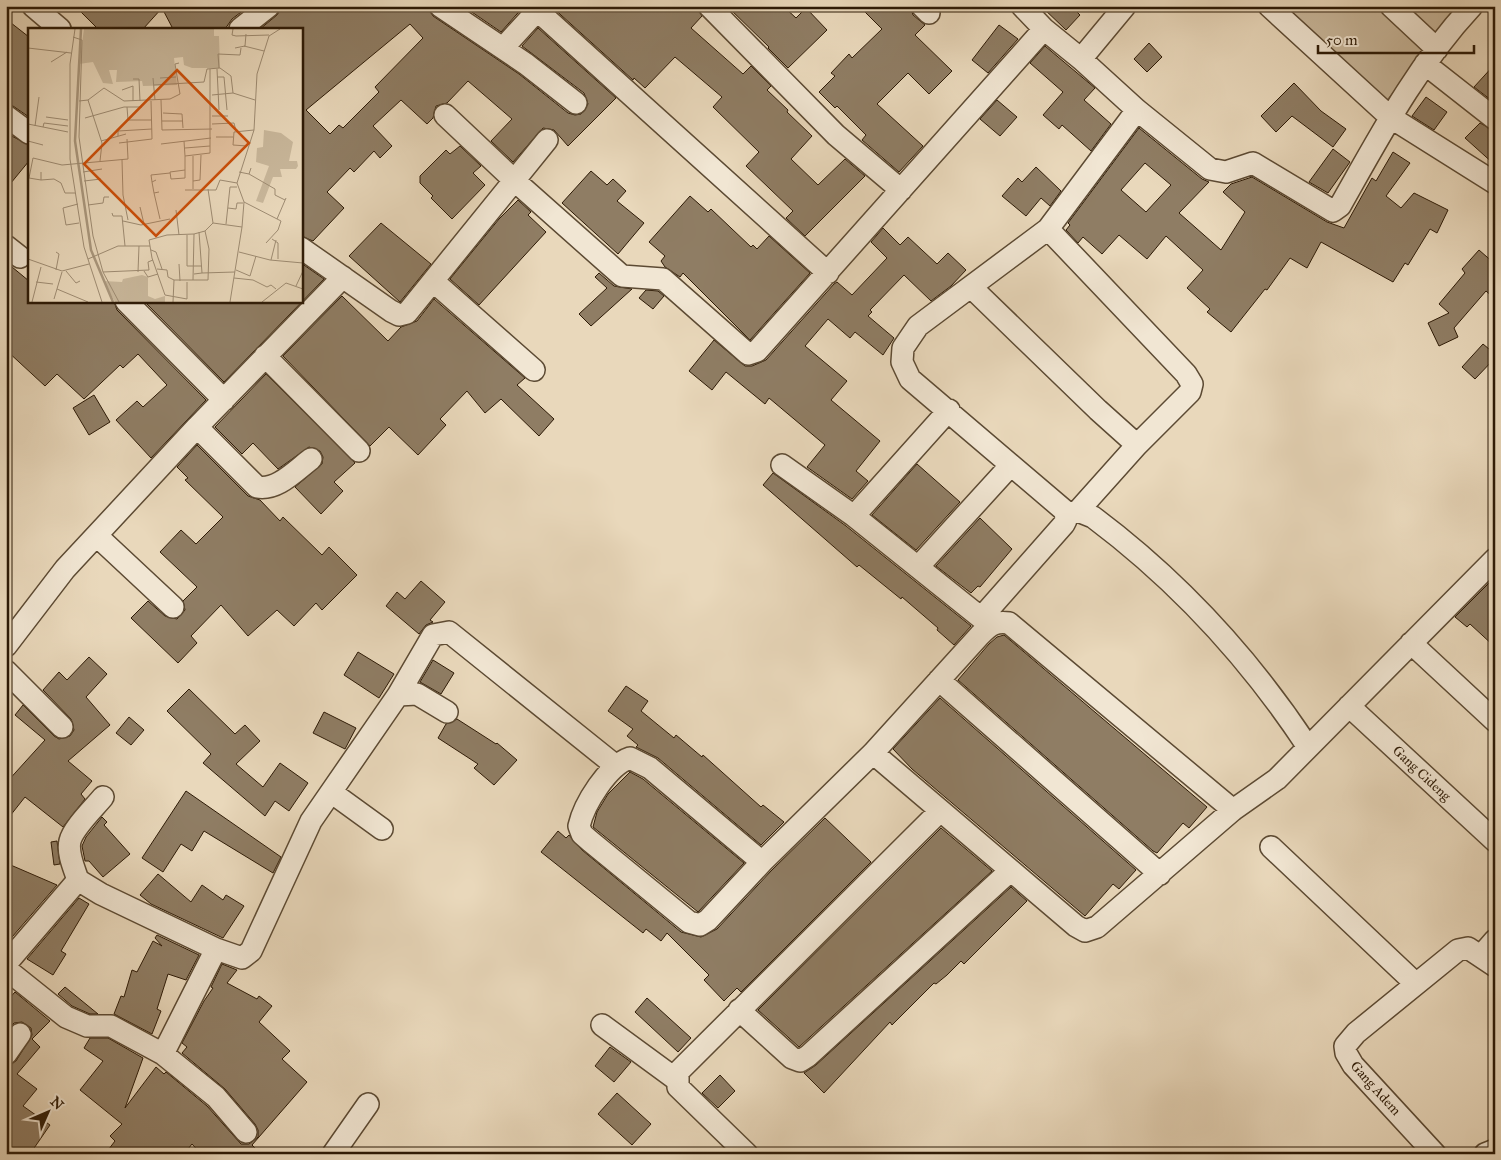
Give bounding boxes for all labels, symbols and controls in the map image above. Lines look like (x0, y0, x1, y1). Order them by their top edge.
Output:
scale bar (1318, 22, 1475, 54)
inset map (28, 28, 302, 302)
text: 50 m (1326, 31, 1358, 49)
street label: Gang Cideng (1389, 742, 1455, 805)
street label: Gang Adem (1347, 1058, 1405, 1119)
north arrow (22, 1088, 72, 1138)
text: N (47, 1093, 67, 1113)

